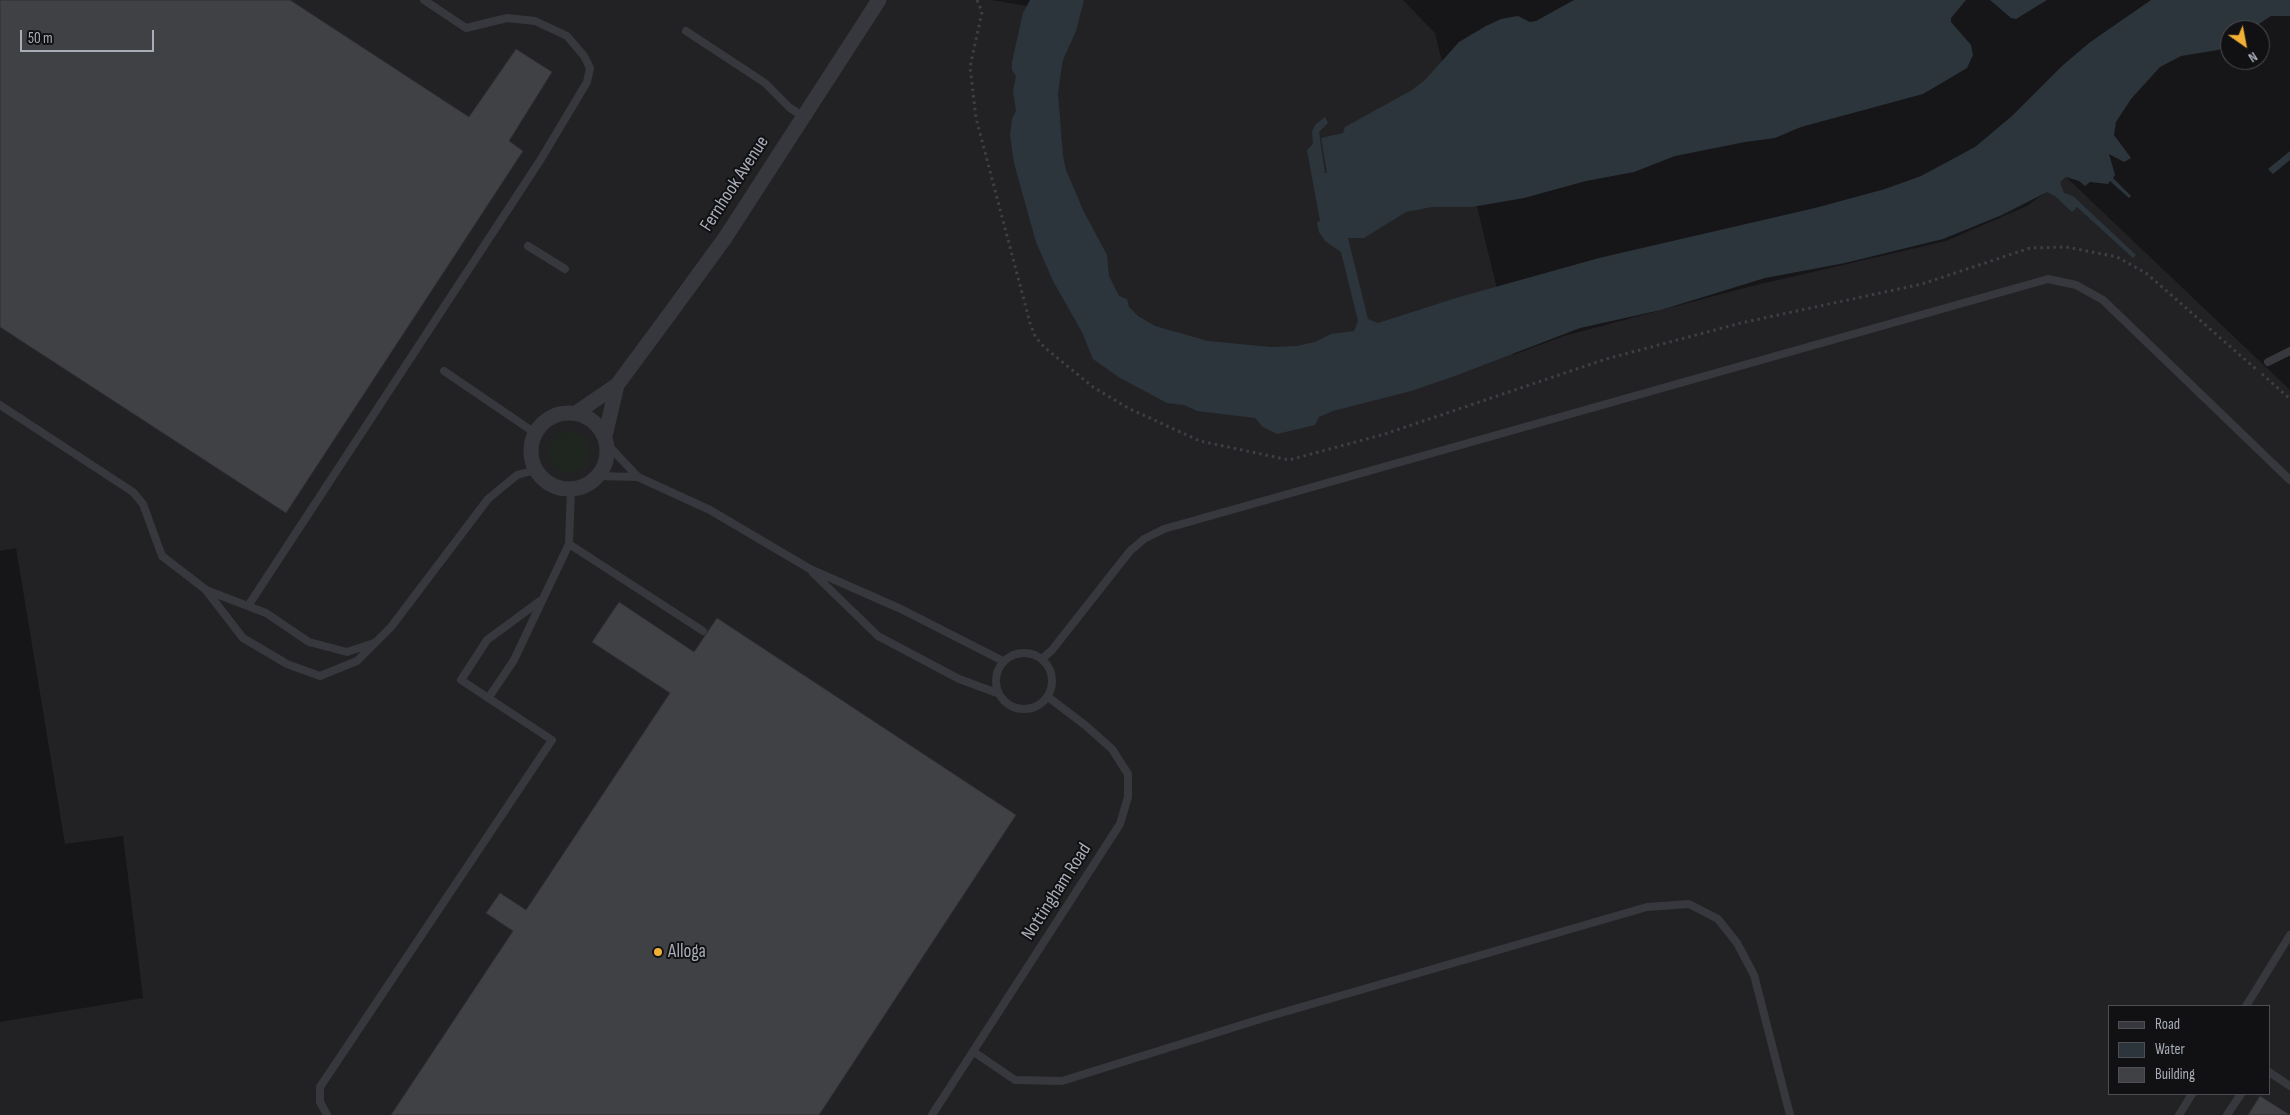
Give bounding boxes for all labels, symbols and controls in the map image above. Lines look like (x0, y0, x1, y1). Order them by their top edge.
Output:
scale bar (22, 20, 156, 52)
north arrow (2220, 20, 2270, 70)
text: 50 m (28, 29, 53, 48)
text: N (2245, 48, 2261, 66)
street label: Fernhook Avenue (696, 132, 774, 236)
street label: Nottingham Road (1017, 839, 1097, 945)
place label: Alloga (668, 941, 706, 963)
marker: Alloga (652, 946, 664, 958)
legend (2108, 1005, 2270, 1095)
text: Road (2155, 1015, 2180, 1034)
text: Water (2155, 1040, 2185, 1059)
text: Building (2155, 1065, 2195, 1084)

